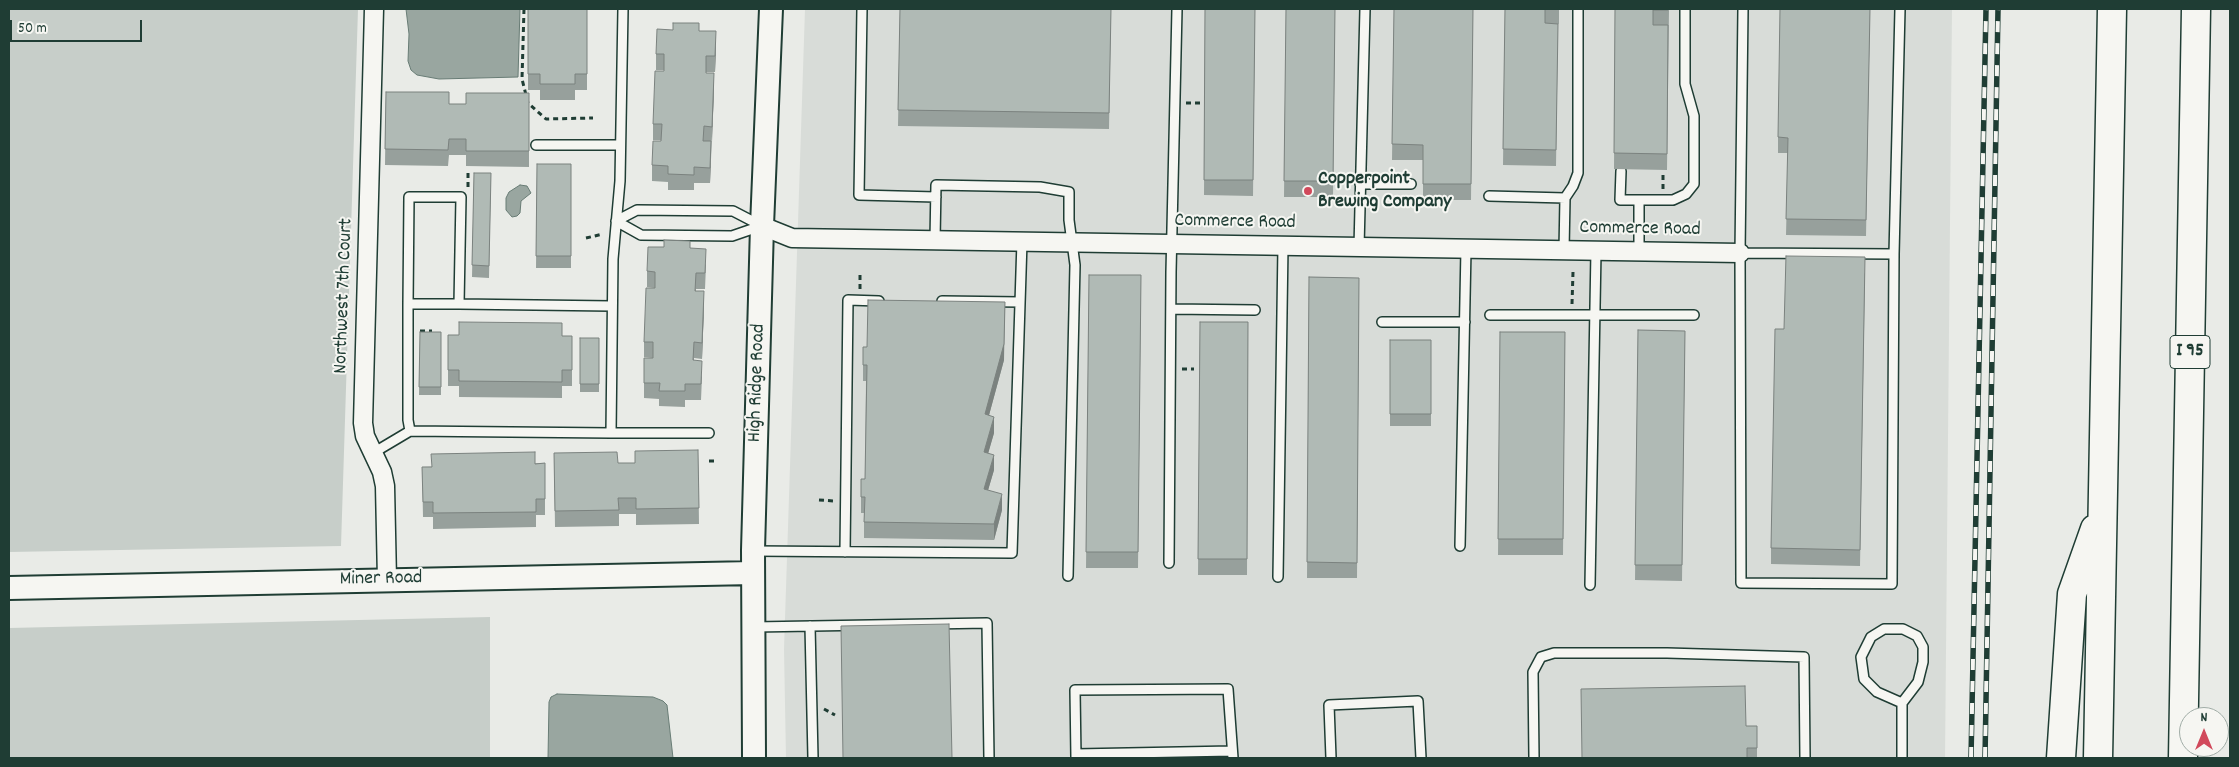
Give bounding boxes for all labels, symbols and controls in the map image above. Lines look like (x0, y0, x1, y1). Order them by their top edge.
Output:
scale bar (12, 10, 145, 42)
text: 50 m (18, 18, 47, 40)
place label: Copperpoint Brewing Company (1318, 168, 1451, 215)
marker: Copperpoint Brewing Company (1302, 185, 1314, 197)
street label: Commerce Road (1174, 210, 1296, 236)
street label: Commerce Road (1579, 217, 1701, 243)
street label: Northwest 7th Court (330, 218, 360, 374)
street label: High Ridge Road (744, 323, 772, 443)
road number: I 95 (2170, 336, 2210, 368)
street label: Miner Road (339, 567, 423, 593)
north arrow (2179, 707, 2229, 757)
text: N (2201, 708, 2207, 728)

